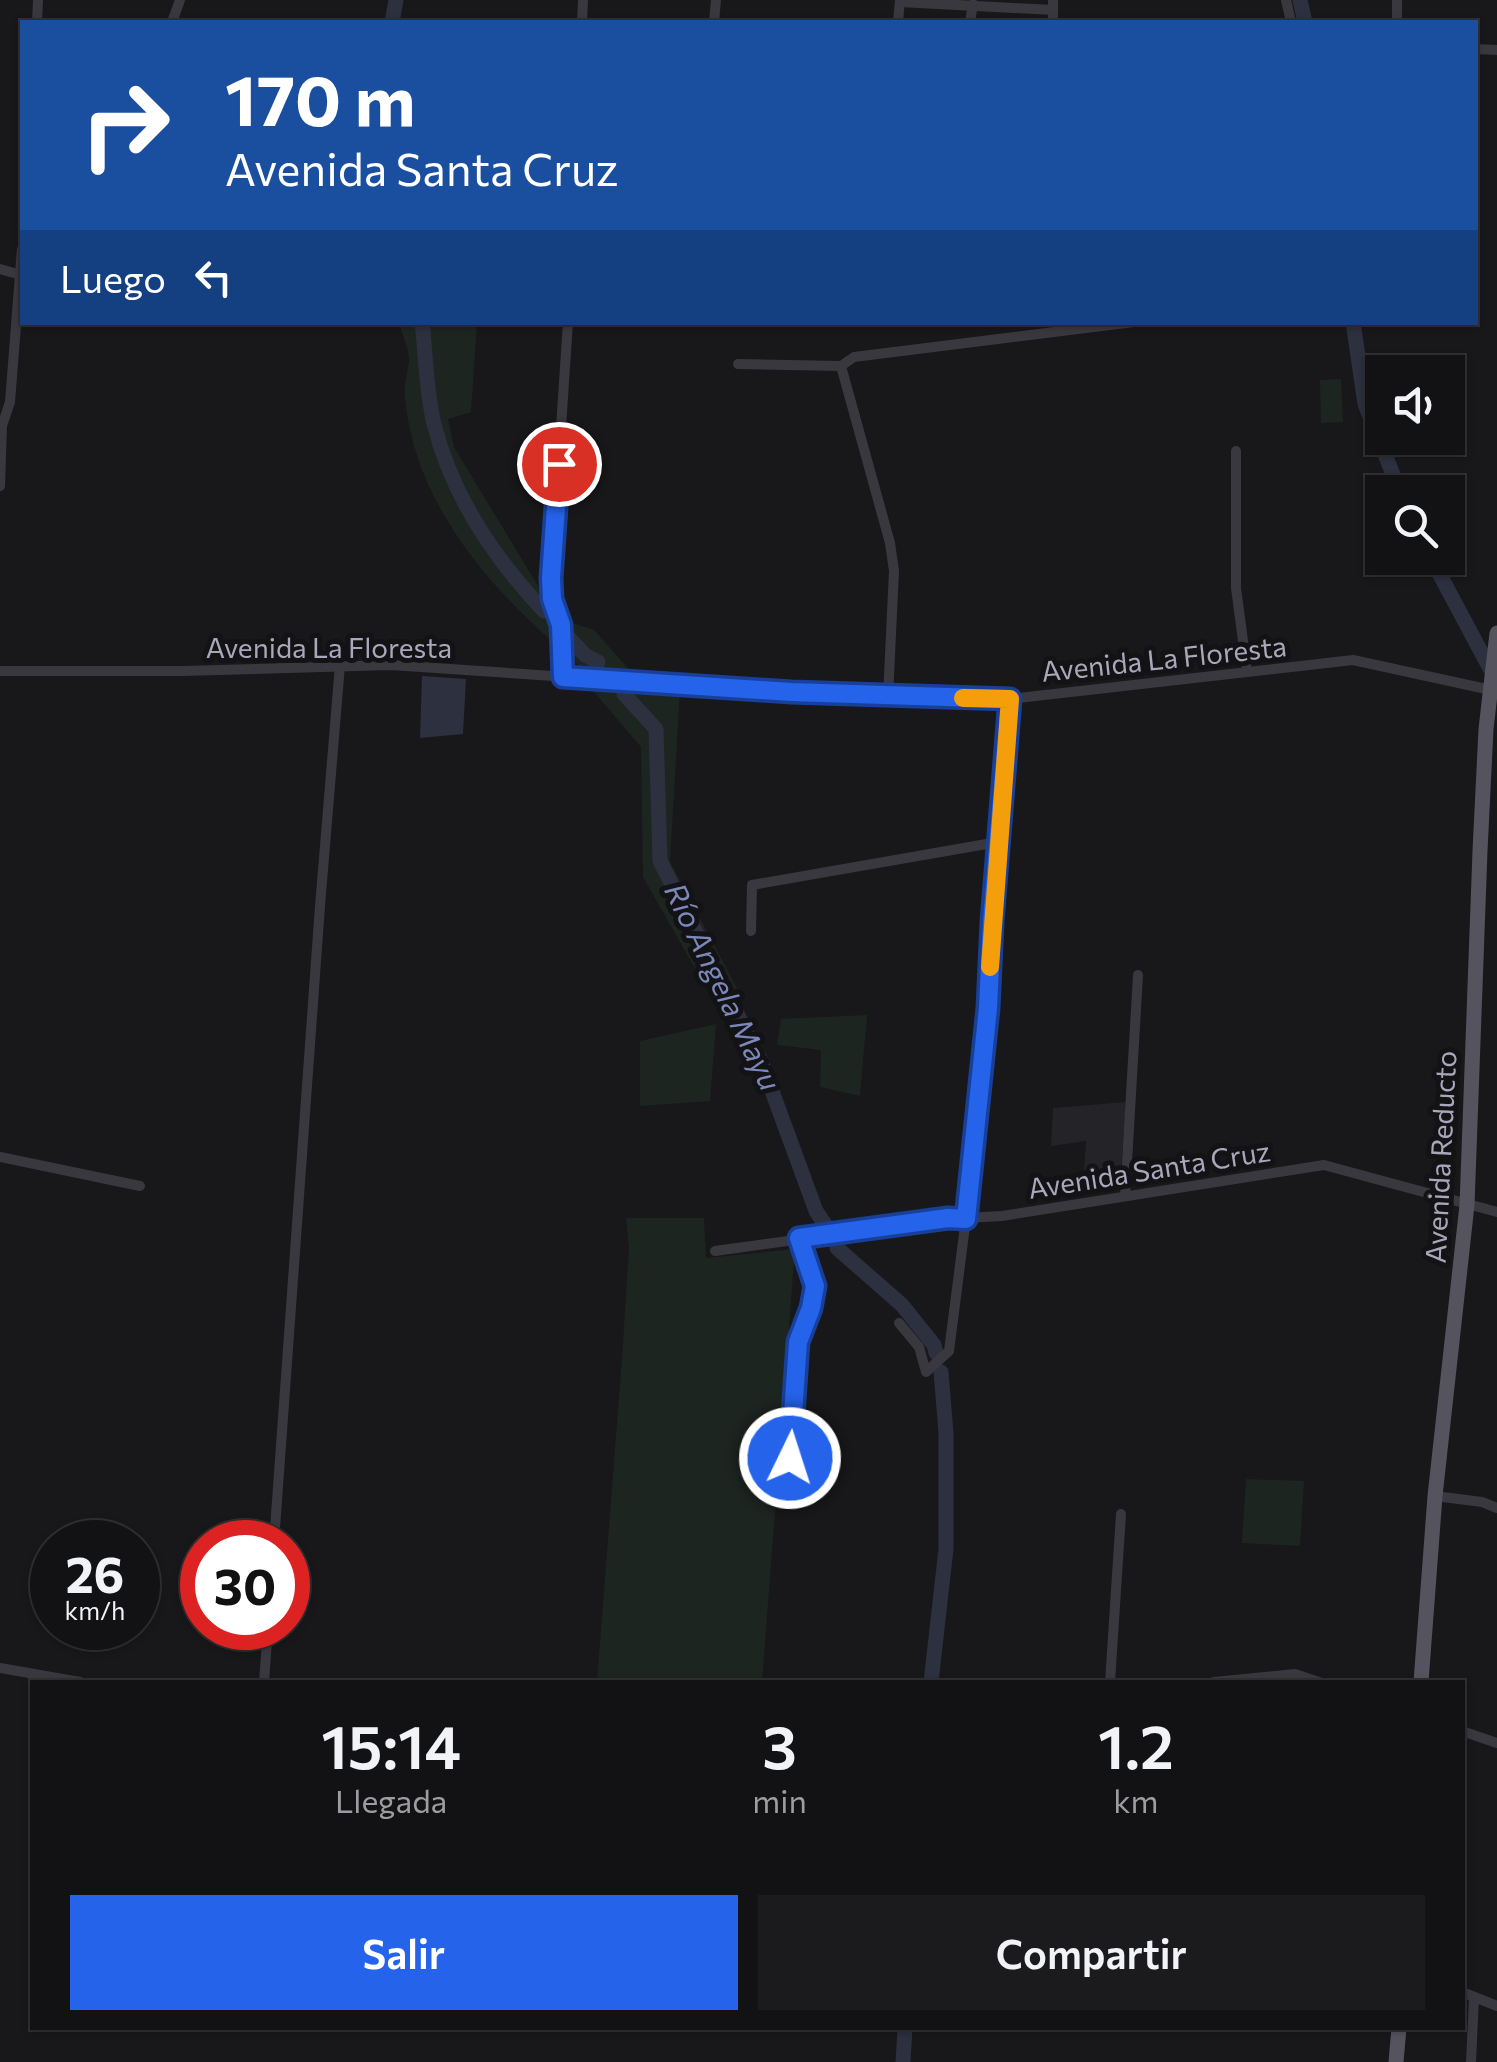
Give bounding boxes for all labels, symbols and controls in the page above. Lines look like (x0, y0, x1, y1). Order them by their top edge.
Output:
text: 170 m (225, 55, 416, 140)
icon: right (60, 60, 190, 190)
text: Avenida Santa Cruz (225, 140, 618, 195)
icon: left (186, 250, 241, 305)
text: Luego (60, 254, 166, 301)
map controls (1365, 355, 1465, 575)
button: sound (1365, 355, 1465, 455)
pin (517, 422, 602, 507)
icon: arrive (532, 437, 587, 492)
button: search (1365, 475, 1465, 575)
street label: Avenida La Floresta (1040, 628, 1288, 688)
street label: Avenida La Floresta (206, 630, 452, 664)
water label: Río Angela Mayu (658, 876, 791, 1096)
street label: Avenida Reducto (1417, 1050, 1463, 1264)
street label: Avenida Santa Cruz (1025, 1133, 1272, 1205)
position arrow (738, 1406, 842, 1510)
speed limit sign: 30 (180, 1520, 310, 1650)
text: 26 (65, 1542, 124, 1603)
text: km/h (65, 1595, 125, 1625)
text: 15:14 (321, 1708, 461, 1781)
text: 3 (762, 1708, 797, 1781)
text: 1.2 (1098, 1708, 1174, 1781)
text: Llegada (335, 1780, 447, 1820)
text: min (752, 1780, 807, 1820)
text: km (1113, 1780, 1159, 1820)
button: Salir (70, 1895, 738, 2010)
button: Compartir (758, 1895, 1425, 2010)

